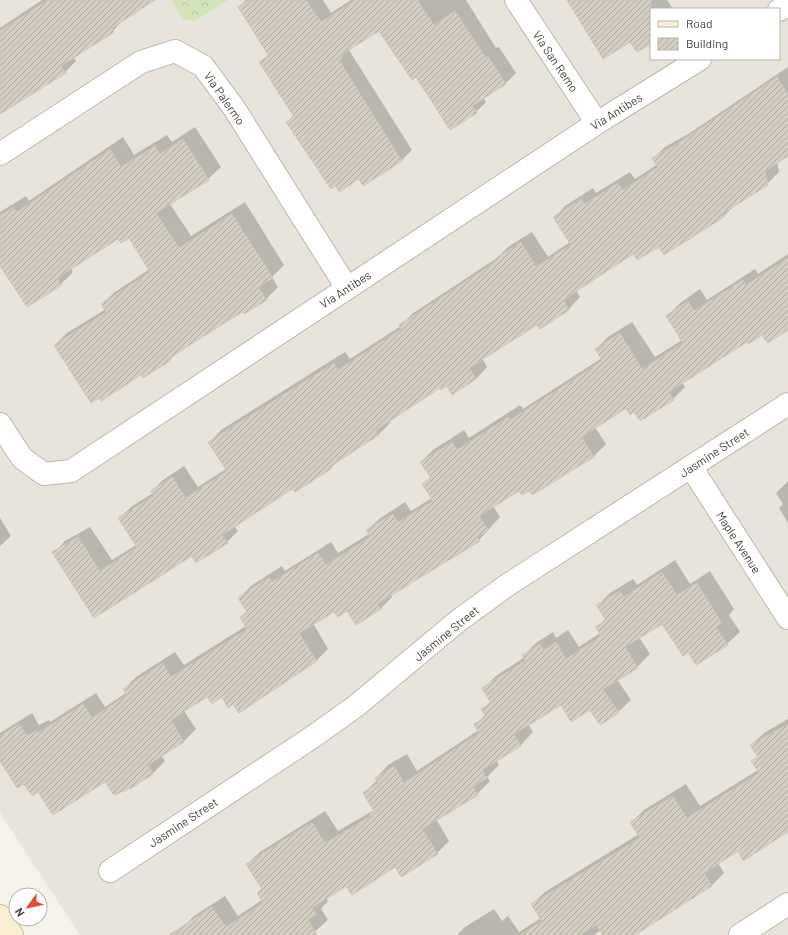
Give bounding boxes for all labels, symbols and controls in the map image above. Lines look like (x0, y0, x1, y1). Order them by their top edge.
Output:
legend (650, 8, 780, 60)
text: Road (686, 16, 713, 30)
street label: Via San Remo (530, 28, 582, 94)
text: Building (686, 36, 728, 50)
street label: Via Palermo (202, 69, 248, 127)
street label: Via Antibes (588, 89, 645, 132)
street label: Via Antibes (317, 267, 373, 311)
street label: Jasmine Street (677, 424, 751, 480)
street label: Maple Avenue (714, 508, 764, 576)
street label: Jasmine Street (411, 602, 481, 664)
street label: Jasmine Street (146, 794, 220, 850)
north arrow (8, 887, 48, 927)
text: N (12, 906, 27, 919)

